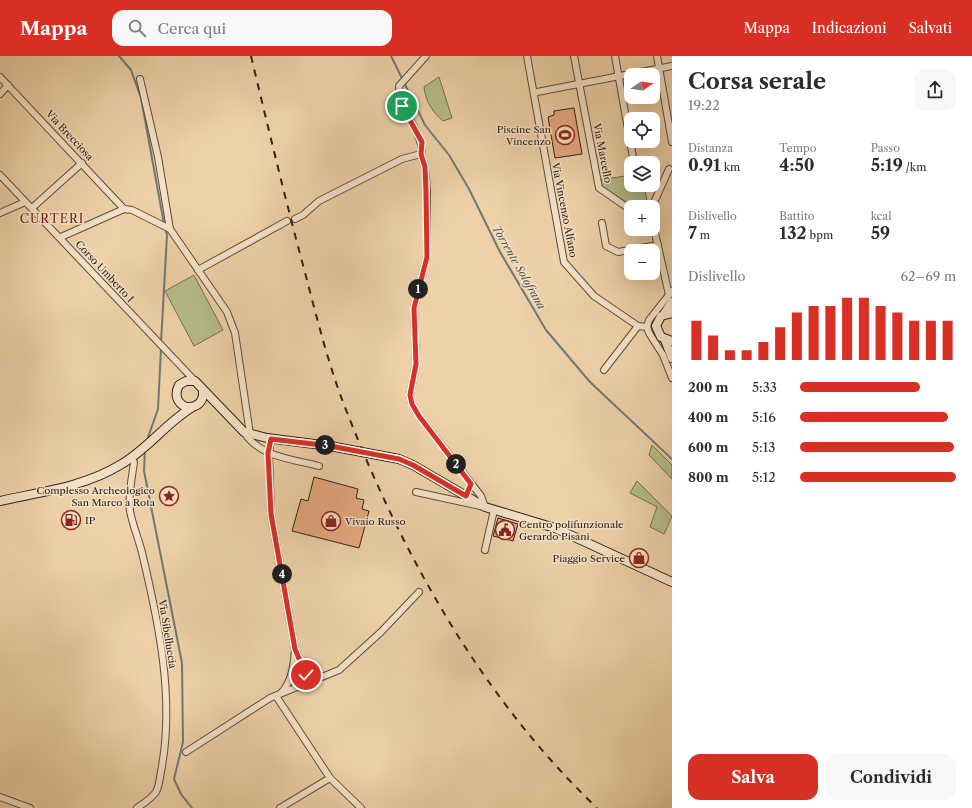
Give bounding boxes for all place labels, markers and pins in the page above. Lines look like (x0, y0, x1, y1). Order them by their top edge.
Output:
pin (385, 89, 419, 123)
place label: Piscine San Vincenzo (497, 123, 552, 148)
sports icon: Piscine San Vincenzo (554, 124, 576, 146)
pin: 1 (408, 279, 428, 299)
pin: 3 (315, 435, 335, 455)
pin: 2 (446, 454, 466, 474)
place label: Complesso Archeologico San Marco a Rota (36, 484, 156, 509)
place icon: Complesso Archeologico San Marco a Rota (158, 485, 180, 507)
fuel station icon: IP (60, 509, 82, 531)
shop icon: Vivaio Russo (320, 510, 342, 532)
place label: IP (85, 514, 96, 527)
place label: Vivaio Russo (344, 515, 406, 528)
place label: Centro polifunzionale Gerardo Pisani (519, 518, 624, 543)
public building icon: Centro polifunzionale Gerardo Pisani (494, 519, 516, 541)
shop icon: Piaggio Service (628, 547, 650, 569)
place label: Piaggio Service (553, 552, 625, 565)
pin: 4 (272, 564, 292, 584)
pin (289, 658, 323, 692)

